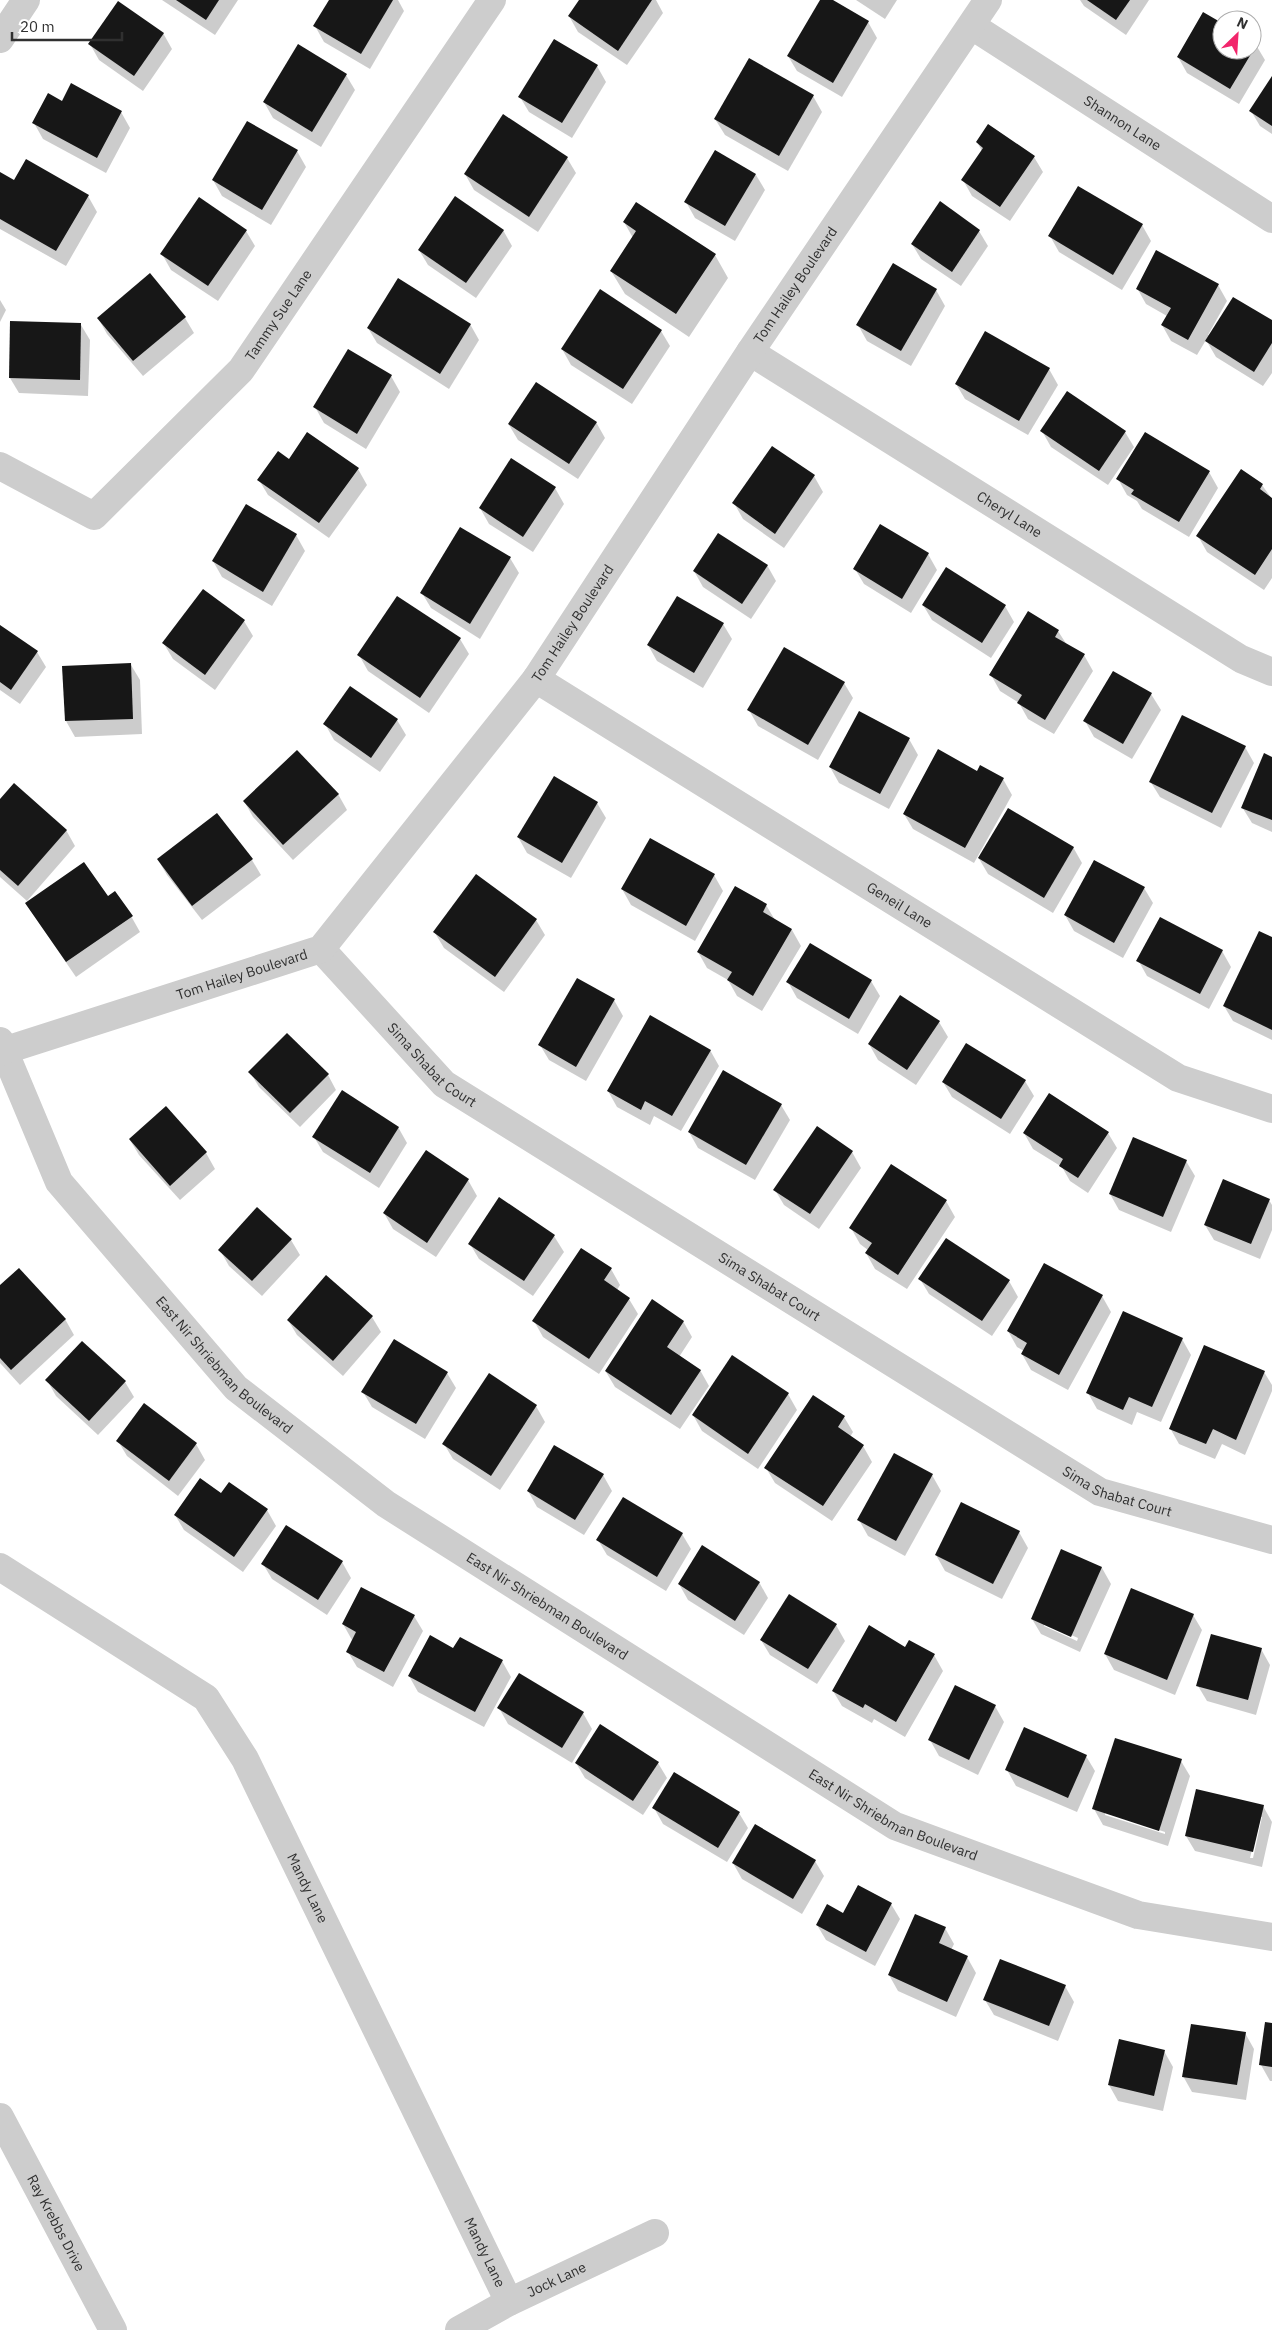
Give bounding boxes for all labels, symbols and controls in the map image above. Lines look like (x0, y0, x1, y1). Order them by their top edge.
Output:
scale bar (12, 10, 122, 42)
north arrow (1212, 10, 1262, 60)
text: N (1234, 13, 1251, 34)
text: 20 m (20, 17, 55, 36)
street label: Shannon Lane (1080, 91, 1165, 155)
street label: Tom Hailey Boulevard (750, 223, 841, 347)
street label: Tammy Sue Lane (241, 266, 316, 364)
street label: Cheryl Lane (973, 487, 1046, 542)
street label: Tom Hailey Boulevard (528, 561, 618, 685)
street label: Geneil Lane (863, 878, 936, 932)
street label: Tom Hailey Boulevard (174, 945, 310, 1004)
street label: Sima Shabat Court (383, 1019, 480, 1111)
street label: Sima Shabat Court (715, 1248, 824, 1325)
street label: East Nir Shriebman Boulevard (152, 1292, 296, 1438)
street label: Sima Shabat Court (1059, 1462, 1174, 1521)
street label: East Nir Shriebman Boulevard (463, 1548, 632, 1664)
street label: East Nir Shriebman Boulevard (805, 1765, 980, 1865)
street label: Mandy Lane (283, 1850, 332, 1926)
street label: Ray Krebbs Drive (23, 2172, 89, 2275)
street label: Mandy Lane (460, 2214, 510, 2290)
street label: Jock Lane (524, 2258, 589, 2301)

